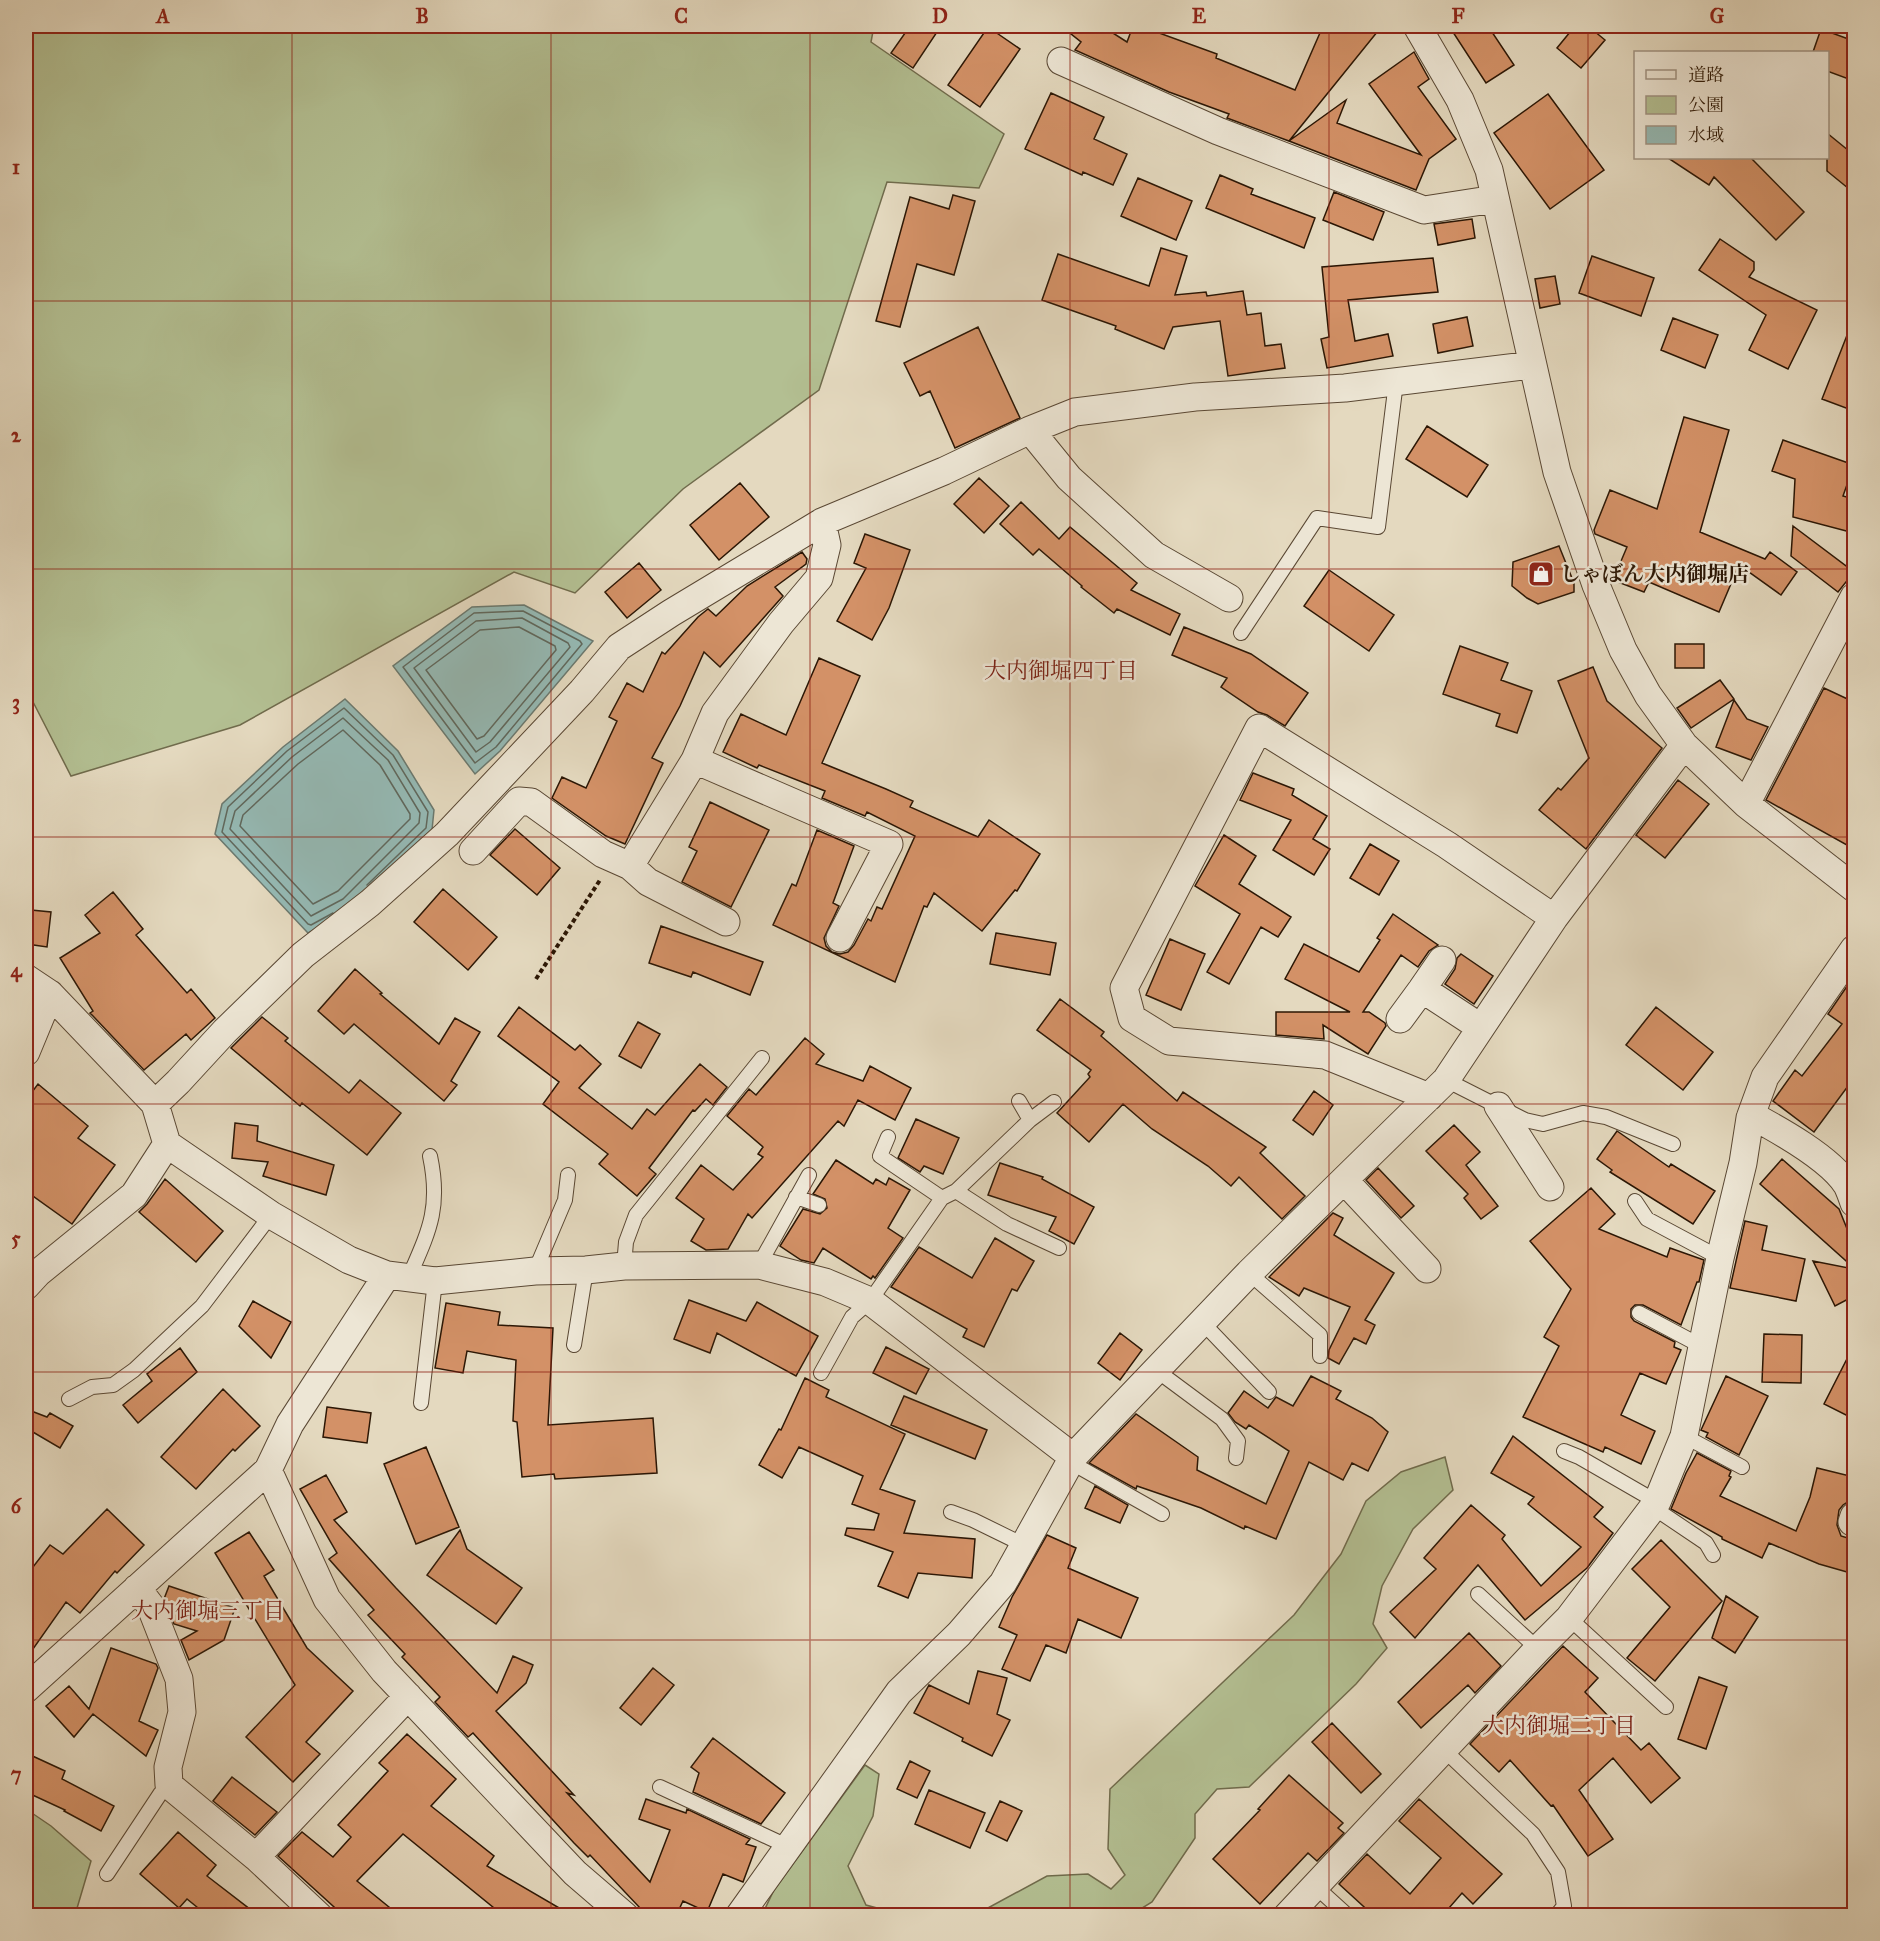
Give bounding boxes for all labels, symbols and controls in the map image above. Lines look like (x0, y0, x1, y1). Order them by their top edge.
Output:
text: A (154, 4, 170, 28)
text: B (415, 4, 429, 28)
text: C (674, 4, 688, 28)
text: D (932, 4, 948, 28)
text: E (1192, 4, 1207, 28)
text: F (1451, 4, 1465, 28)
text: G (1710, 4, 1725, 28)
legend (1634, 51, 1829, 159)
text: 道路 (1688, 64, 1724, 86)
text: 公園 (1688, 94, 1724, 116)
text: 水域 (1688, 124, 1724, 146)
text: 1 (12, 155, 20, 179)
text: 2 (11, 423, 22, 447)
shop icon: しゃぼん大内御堀店 (1526, 559, 1556, 589)
place label: しゃぼん大内御堀店 (1560, 561, 1749, 587)
district label: 大内御堀四丁目 (984, 657, 1138, 684)
text: 3 (12, 690, 20, 715)
text: 4 (10, 958, 22, 983)
text: 5 (11, 1226, 21, 1250)
text: 6 (11, 1494, 23, 1518)
district label: 大内御堀三丁目 (131, 1597, 285, 1624)
district label: 大内御堀二丁目 (1482, 1712, 1636, 1739)
text: 7 (11, 1762, 22, 1786)

